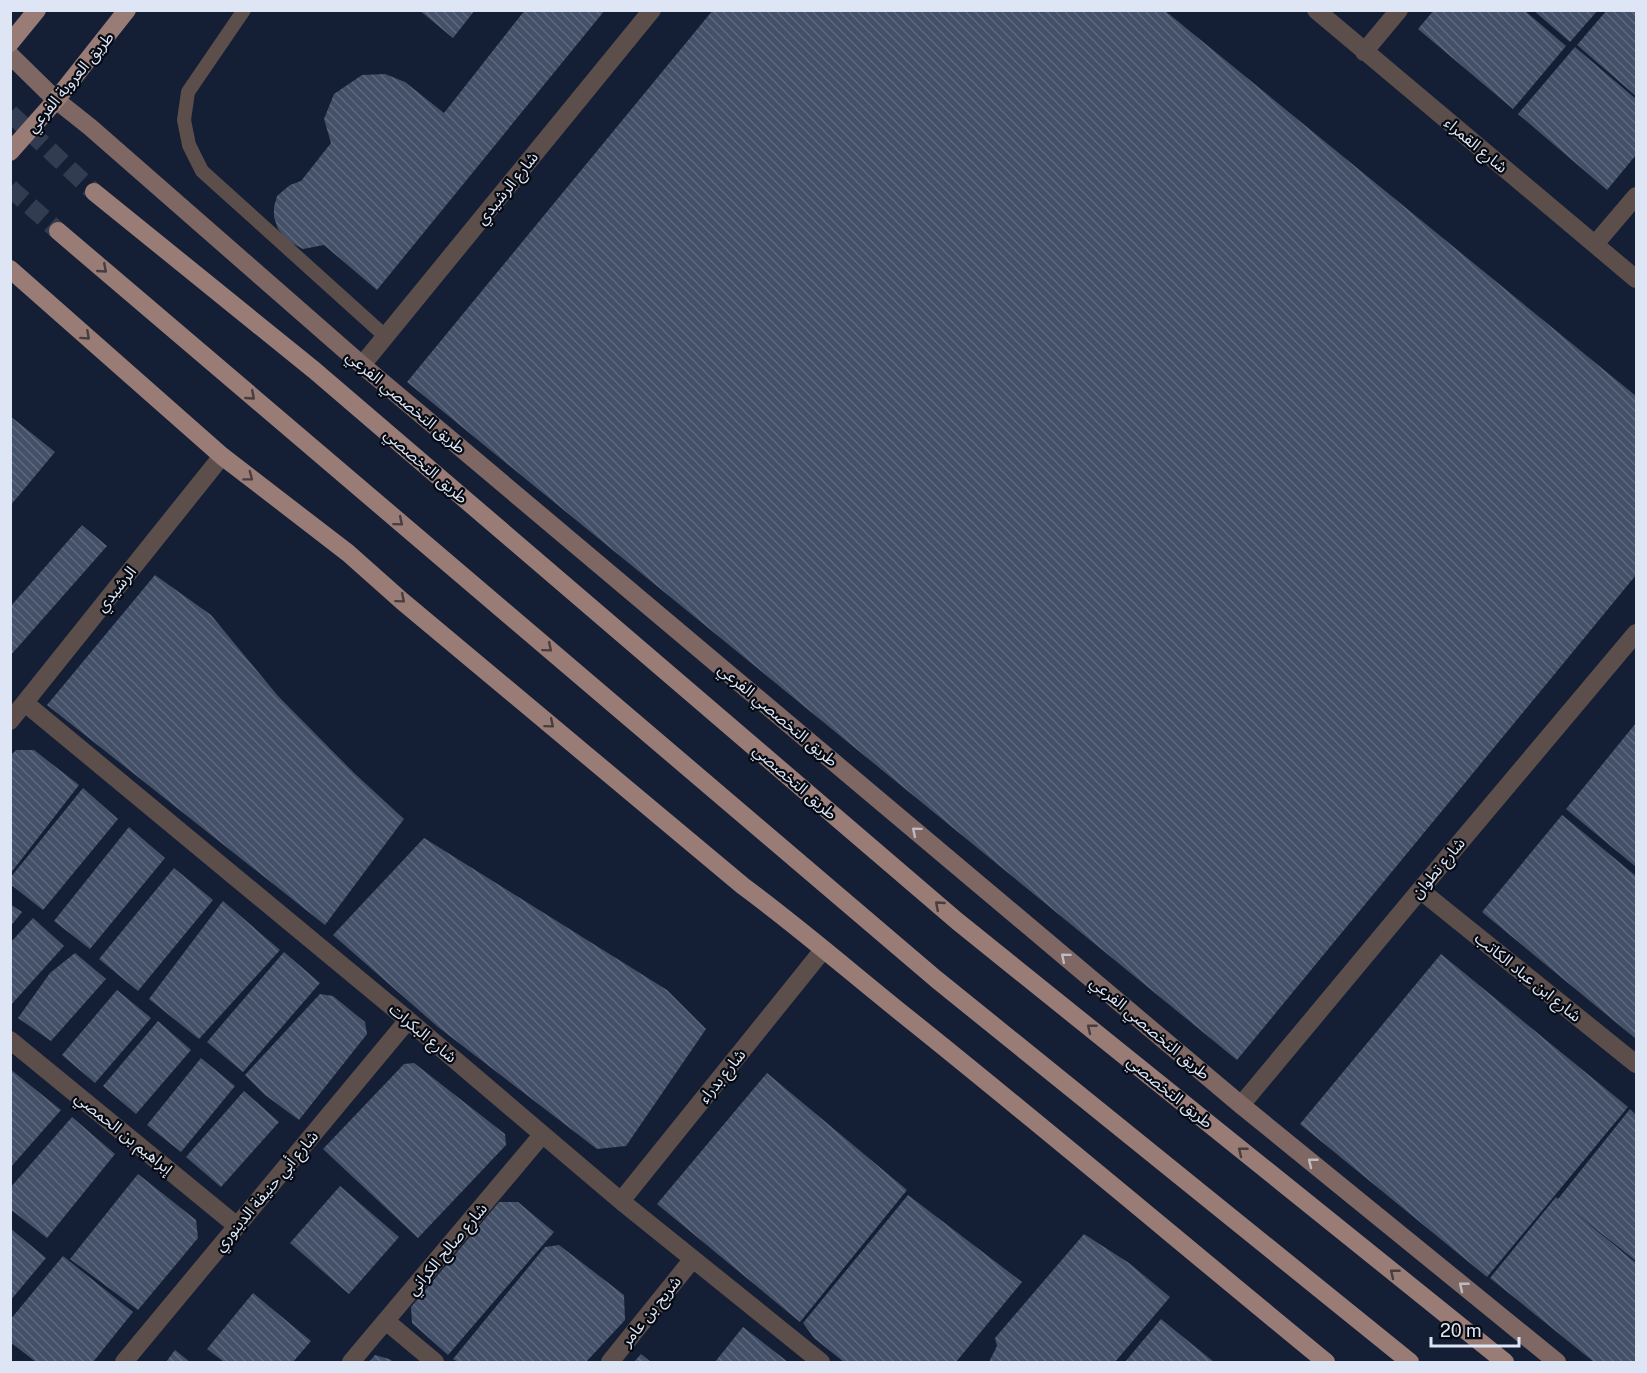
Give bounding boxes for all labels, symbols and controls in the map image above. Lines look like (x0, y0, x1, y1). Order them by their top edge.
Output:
street label: طريق العروبة الفرعي (22, 28, 120, 138)
street label: شارع القمراء (1439, 113, 1511, 179)
street label: شارع الرشيدي (472, 148, 544, 230)
one-way arrow (96, 262, 107, 273)
one-way arrow (79, 329, 90, 340)
street label: طريق التخصصي الفرعي (341, 346, 470, 460)
one-way arrow (244, 388, 255, 399)
street label: طريق التخصصي (379, 425, 472, 510)
one-way arrow (242, 469, 253, 480)
one-way arrow (392, 515, 403, 526)
street label: الرشيدي (92, 562, 142, 617)
one-way arrow (394, 592, 405, 603)
one-way arrow (541, 641, 552, 652)
street label: طريق التخصصي الفرعي (713, 659, 842, 773)
one-way arrow (544, 717, 555, 728)
street label: طريق التخصصي (748, 741, 841, 826)
one-way arrow (912, 828, 923, 839)
street label: شارع تطوان (1407, 834, 1471, 904)
one-way arrow (935, 902, 946, 913)
street label: شارع ابن عباد الكاتب (1469, 928, 1585, 1028)
one-way arrow (1061, 953, 1072, 964)
street label: طريق التخصصي الفرعي (1085, 972, 1214, 1086)
street label: شارع البكرات (383, 999, 461, 1069)
one-way arrow (1086, 1025, 1097, 1036)
street label: شارع بدراء (695, 1045, 752, 1109)
street label: طريق التخصصي (1122, 1052, 1217, 1134)
street label: إبراهيم بن الحمصي (69, 1088, 177, 1181)
street label: شارع أبي حنيفة الدينوري (210, 1127, 324, 1257)
one-way arrow (1238, 1147, 1249, 1158)
one-way arrow (1308, 1159, 1319, 1170)
street label: شارع صالح الكراني (403, 1199, 493, 1301)
one-way arrow (1390, 1269, 1401, 1280)
street label: شريح بن عامر (616, 1272, 687, 1353)
one-way arrow (1459, 1282, 1470, 1293)
scale bar (1431, 1310, 1520, 1348)
text: 20 m (1440, 1320, 1482, 1341)

